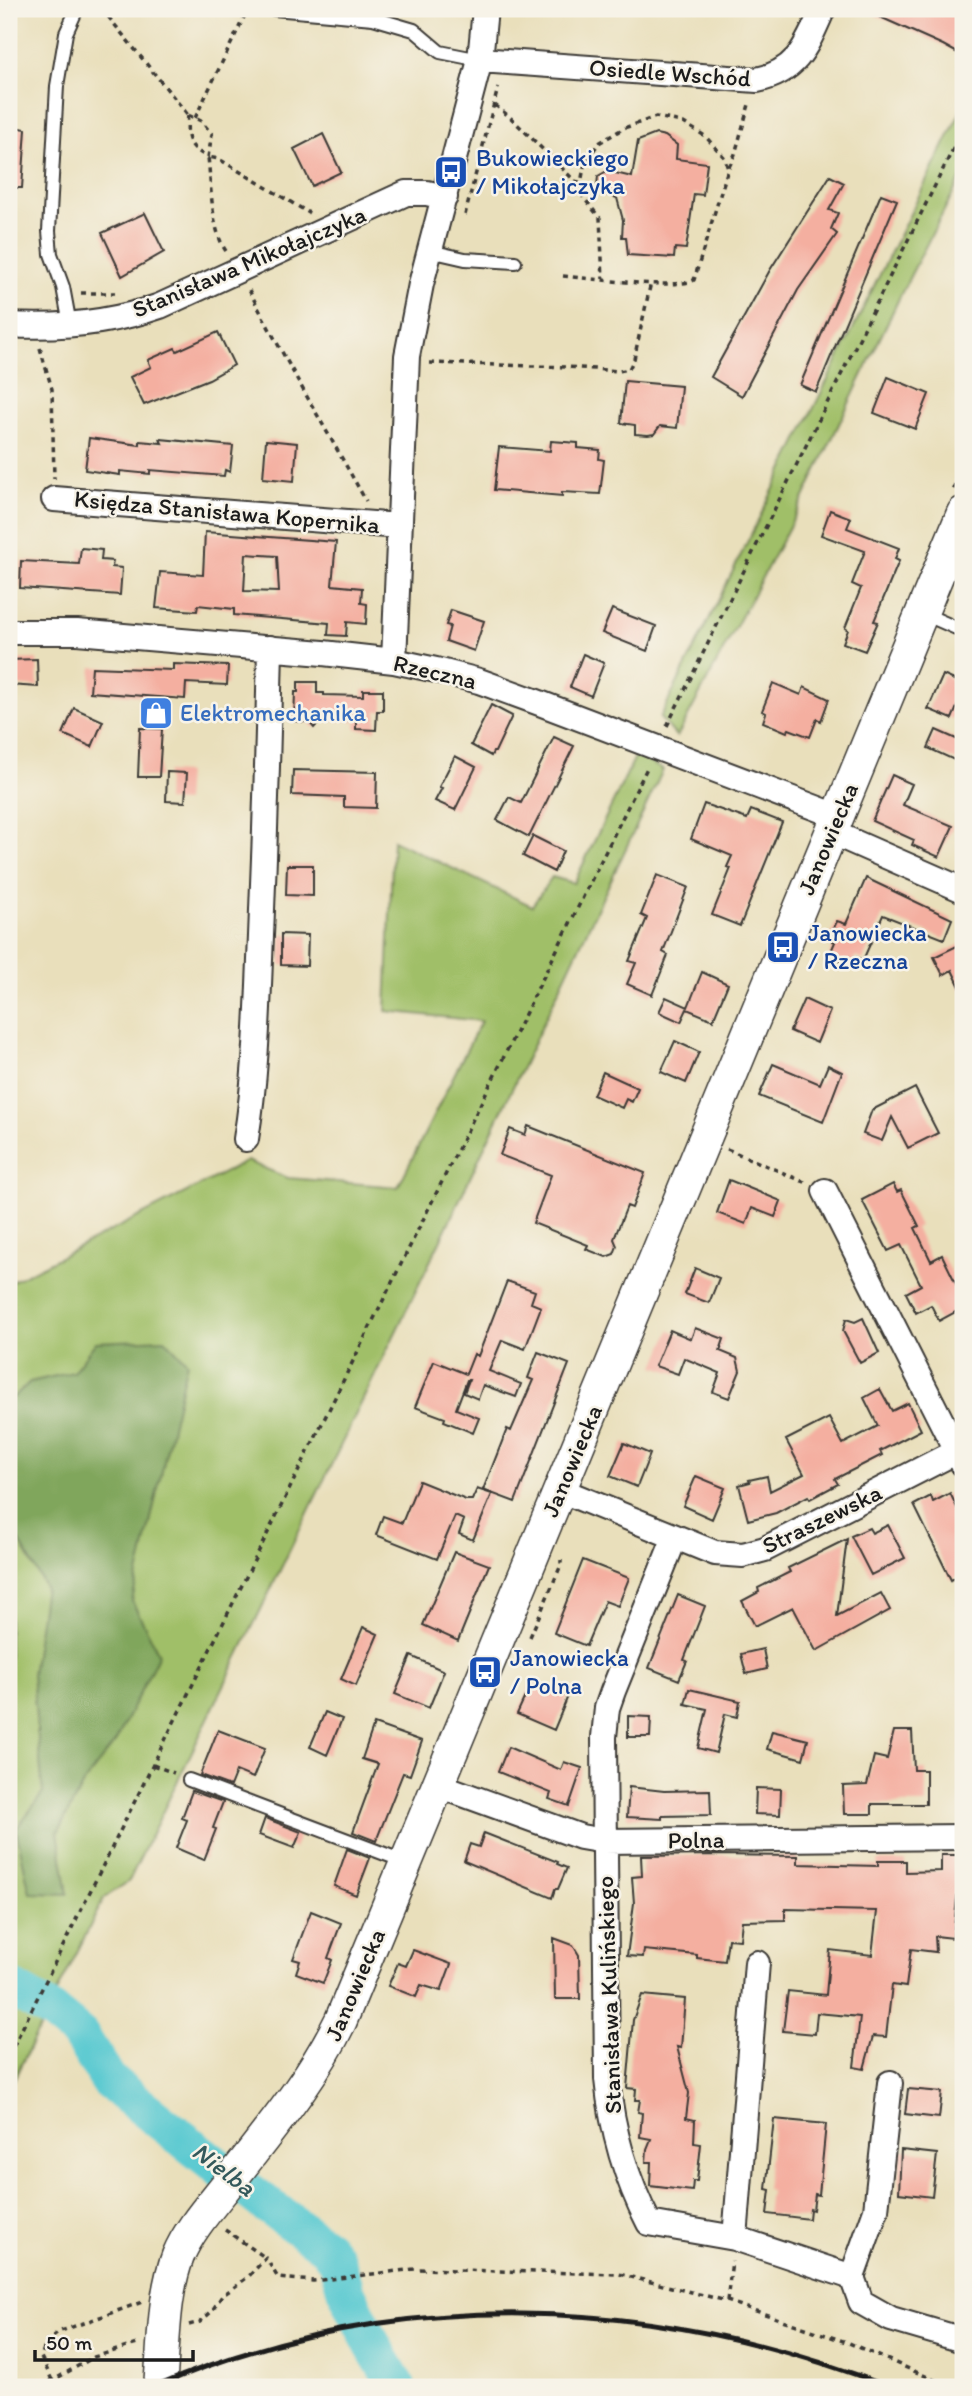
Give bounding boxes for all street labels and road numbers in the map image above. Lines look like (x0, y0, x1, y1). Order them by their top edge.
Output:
street label: Osiedle Wschód (588, 52, 752, 93)
street label: Stanisława Mikołajczyka (128, 199, 370, 324)
street label: Księdza Stanisława Kopernika (73, 484, 382, 539)
street label: Rzeczna (391, 648, 480, 695)
street label: Janowiecka (791, 778, 864, 899)
street label: Janowiecka (535, 1400, 608, 1521)
street label: Straszewska (757, 1477, 887, 1560)
street label: Polna (667, 1825, 725, 1854)
street label: Stanisława Kulińskiego (590, 1875, 627, 2115)
street label: Janowiecka (318, 1924, 391, 2045)

